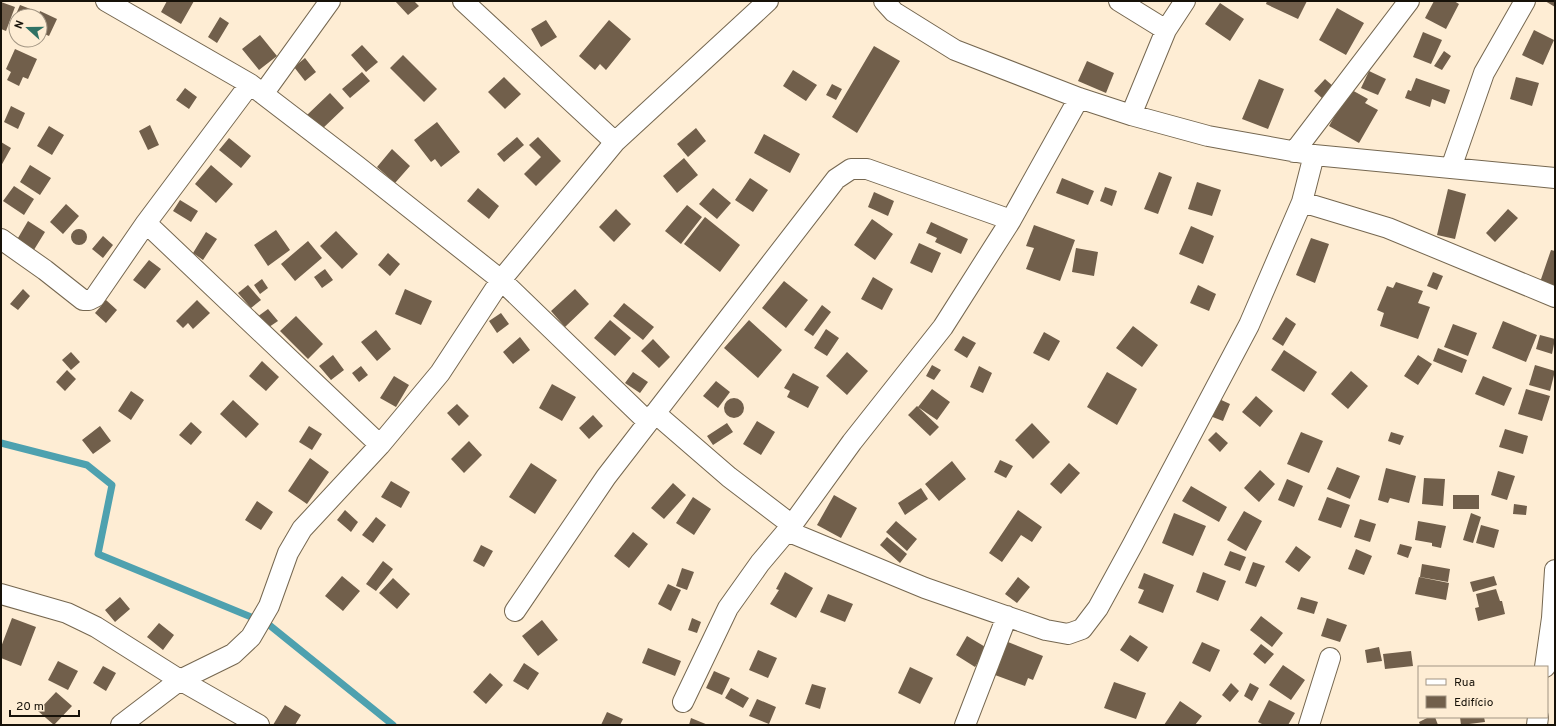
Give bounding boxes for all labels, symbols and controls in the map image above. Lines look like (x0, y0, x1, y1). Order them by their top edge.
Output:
north arrow (8, 8, 48, 48)
text: N (12, 19, 28, 31)
legend (1418, 666, 1548, 718)
text: Rua (1454, 675, 1475, 691)
scale bar (10, 692, 79, 718)
text: Edifício (1454, 695, 1494, 711)
text: 20 m (16, 699, 44, 715)

